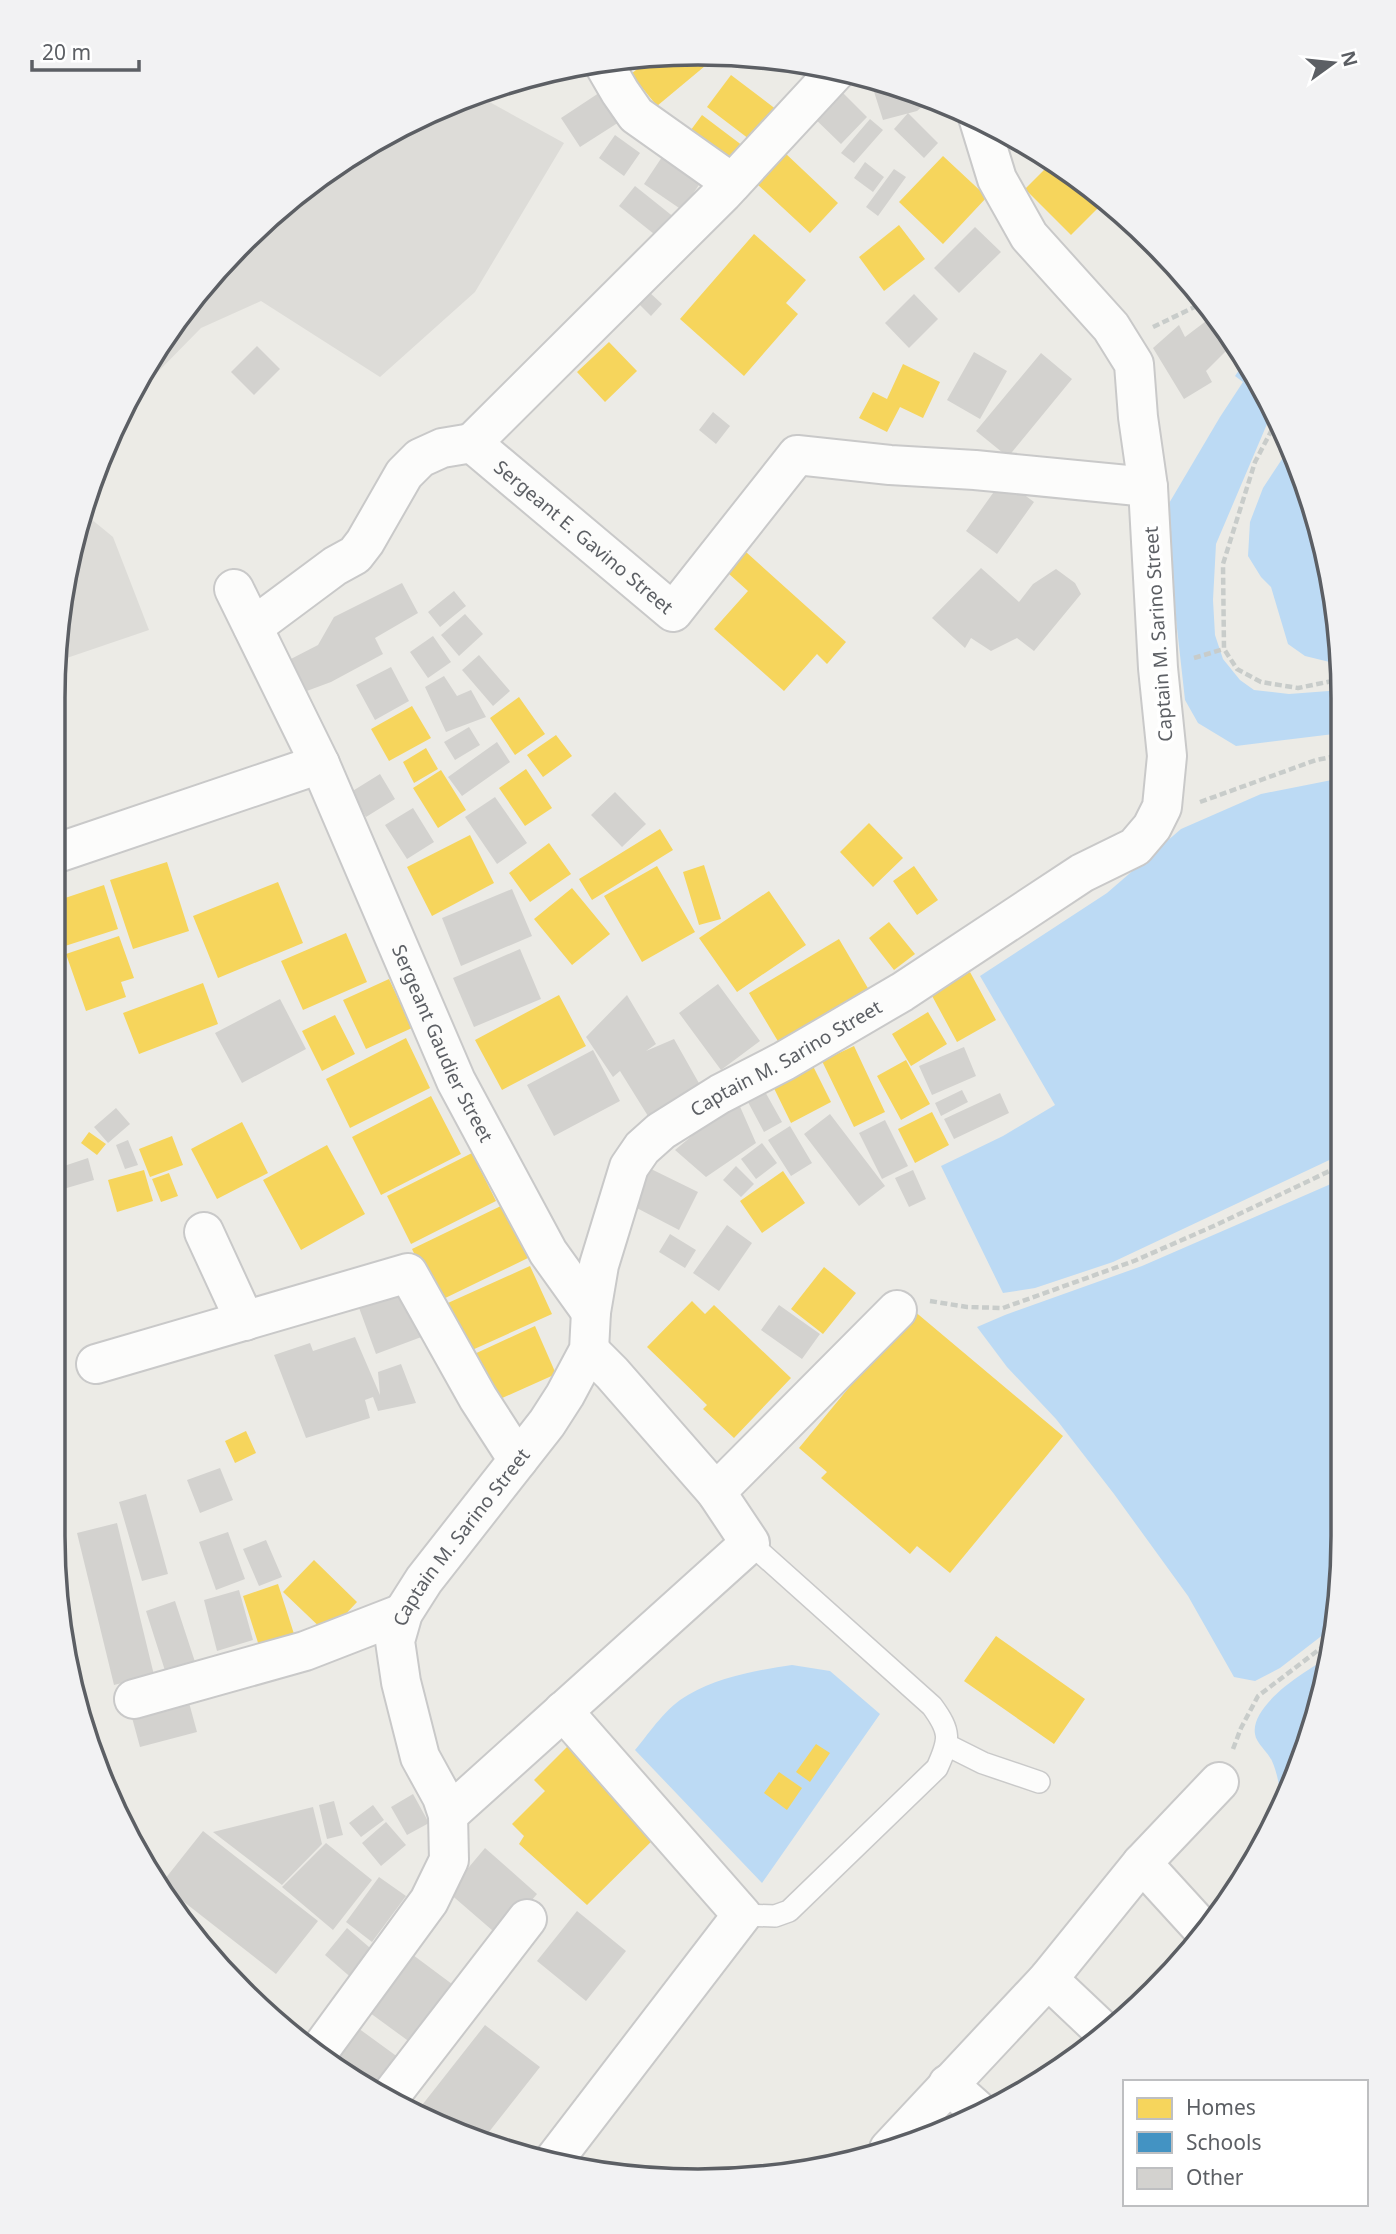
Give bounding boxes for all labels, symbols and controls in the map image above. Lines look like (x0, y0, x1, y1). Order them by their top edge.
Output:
scale bar (32, 28, 138, 72)
north arrow (1298, 28, 1368, 98)
text: 20 m (42, 38, 91, 66)
text: N (1335, 48, 1364, 69)
street label: Sergeant E. Gavino Street (489, 454, 679, 620)
street label: Captain M. Sarino Street (1137, 525, 1178, 743)
street label: Sergeant Gaudier Street (386, 940, 500, 1147)
street label: Captain M. Sarino Street (685, 994, 886, 1123)
street label: Captain M. Sarino Street (387, 1443, 535, 1629)
legend (1123, 2080, 1368, 2206)
text: Homes (1186, 2093, 1256, 2121)
text: Schools (1186, 2128, 1261, 2156)
text: Other (1186, 2163, 1244, 2191)

